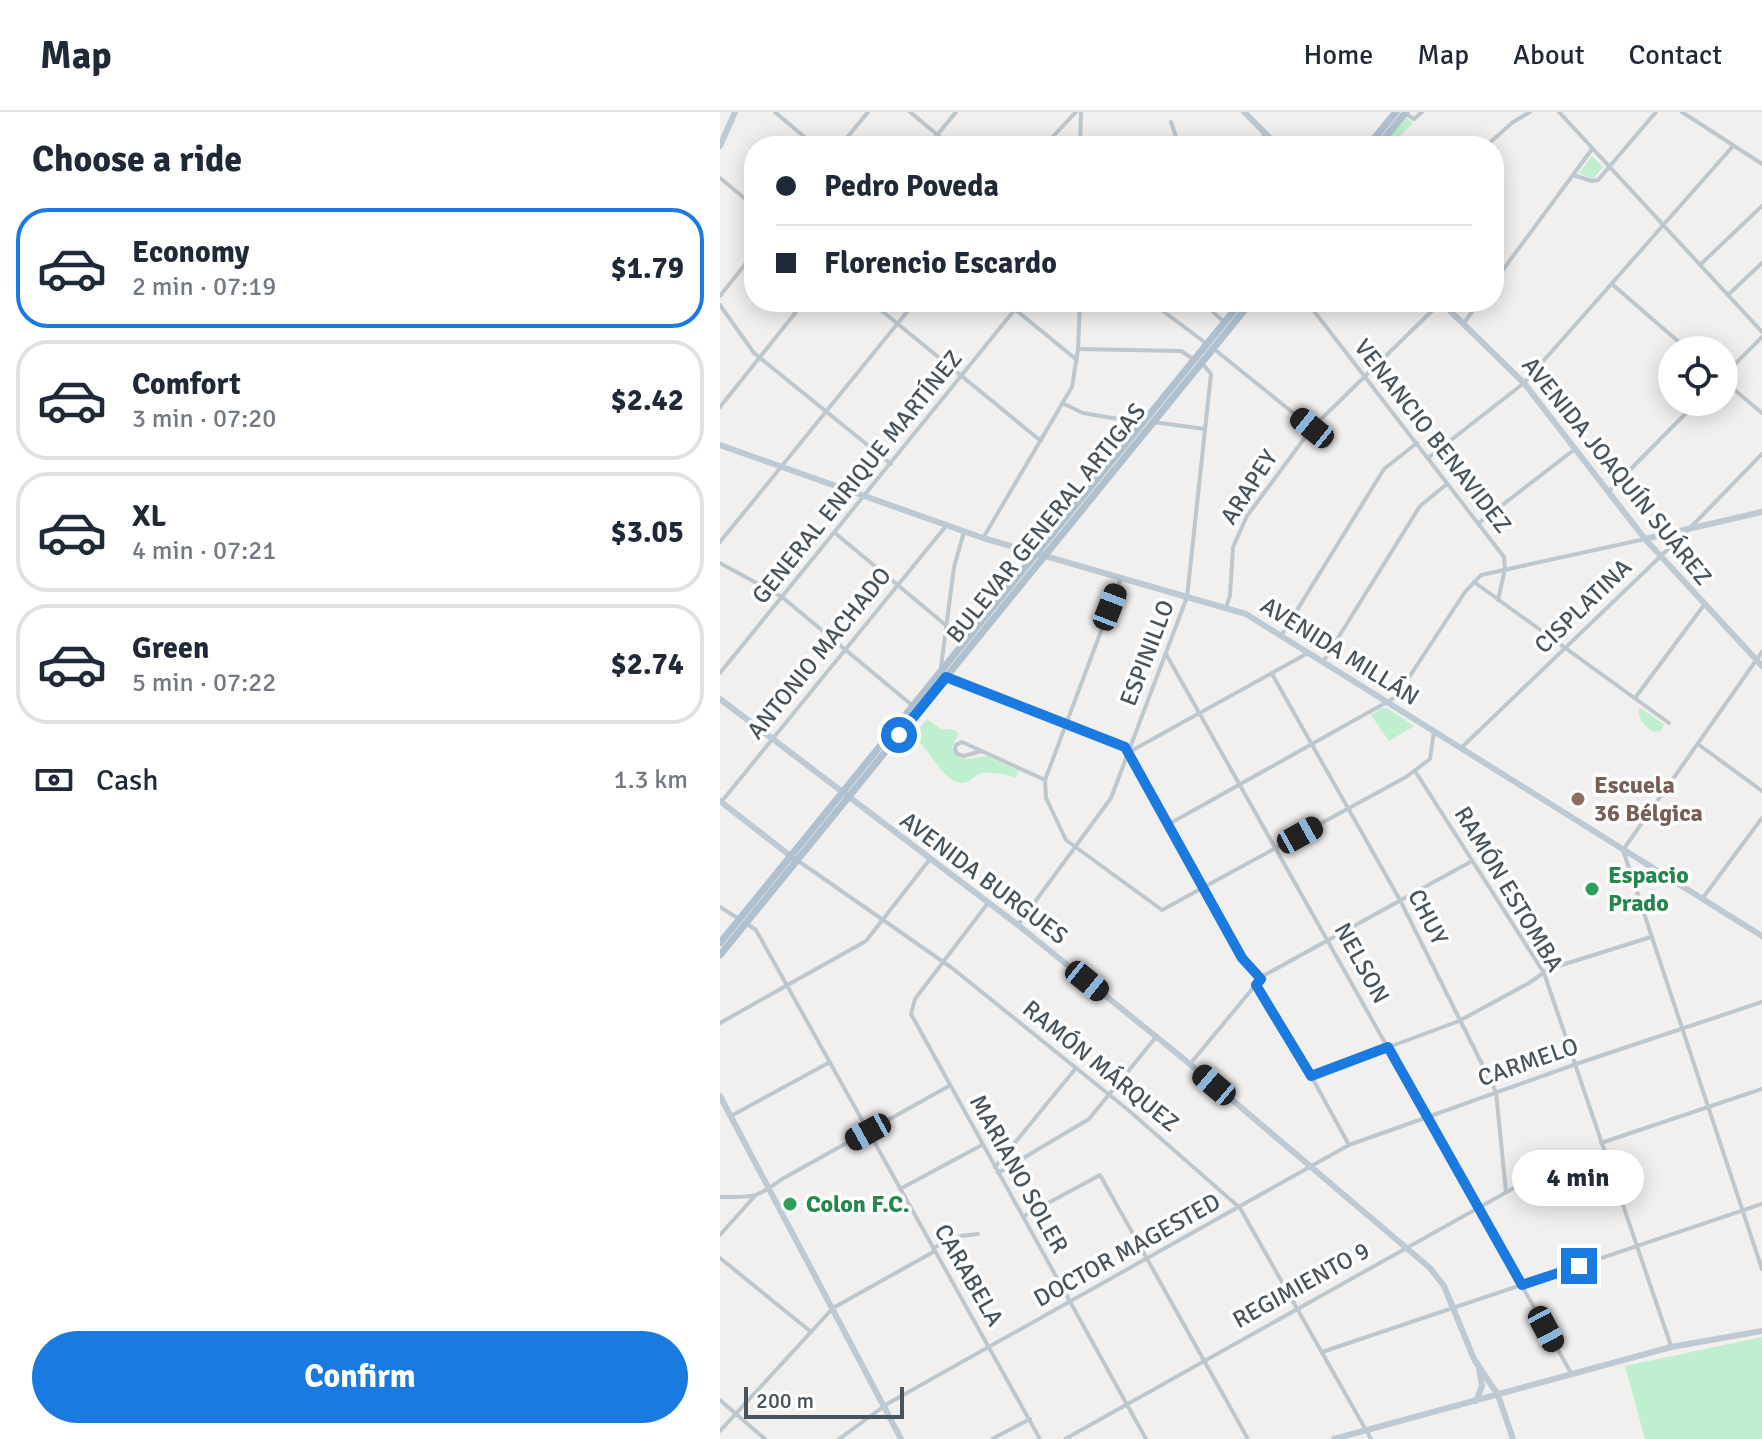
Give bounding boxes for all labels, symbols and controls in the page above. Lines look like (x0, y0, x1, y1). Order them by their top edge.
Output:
text: Map (40, 32, 112, 79)
text: Home (1304, 38, 1373, 72)
text: Map (1417, 38, 1469, 72)
text: About (1513, 38, 1585, 72)
text: Contact (1629, 38, 1722, 72)
text: Choose a ride (32, 137, 242, 182)
text: Pedro Poveda (824, 168, 999, 205)
icon: car (36, 232, 108, 304)
text: Economy (132, 234, 249, 271)
text: Florencio Escardo (824, 245, 1057, 282)
text: $1.79 (611, 250, 684, 287)
text: 2 min · 07:19 (132, 271, 276, 303)
street label: VENANCIO BENAVIDEZ (1348, 333, 1518, 539)
map controls (1658, 336, 1738, 416)
button: locate (1658, 336, 1738, 416)
street label: GENERAL ENRIQUE MARTÍNEZ (745, 344, 969, 610)
street label: AVENIDA JOAQUÍN SUÁREZ (1516, 351, 1718, 591)
icon: car (36, 364, 108, 436)
text: Comfort (132, 366, 241, 403)
text: $2.42 (611, 382, 684, 419)
street label: BULEVAR GENERAL ARTIGAS (940, 397, 1152, 649)
text: 3 min · 07:20 (132, 403, 276, 435)
car (1286, 404, 1338, 452)
street label: ARAPEY (1214, 444, 1284, 530)
icon: car (36, 496, 108, 568)
text: XL (132, 498, 166, 535)
text: $3.05 (611, 514, 684, 551)
text: 4 min · 07:21 (132, 535, 276, 567)
street label: CISPLATINA (1528, 552, 1638, 660)
street label: ANTONIO MACHADO (740, 561, 898, 745)
car (1090, 580, 1130, 634)
street label: AVENIDA MILLÁN (1255, 590, 1425, 712)
street label: ESPINILLO (1113, 596, 1181, 710)
icon: car (36, 628, 108, 700)
text: Green (132, 630, 209, 667)
text: $2.74 (611, 646, 684, 683)
text: 5 min · 07:22 (132, 667, 276, 699)
route start (881, 717, 917, 753)
icon: cash (32, 758, 76, 802)
text: Cash (96, 762, 159, 799)
text: 1.3 km (614, 764, 688, 796)
place label: Escuela 36 Bélgica (1594, 770, 1703, 828)
marker: Escuela 36 Bélgica (1569, 790, 1587, 808)
street label: RAMÓN ESTOMBA (1448, 801, 1570, 977)
street label: AVENIDA BURGUES (894, 805, 1074, 951)
car (1273, 813, 1327, 857)
place label: Espacio Prado (1608, 860, 1689, 918)
marker: Espacio Prado (1583, 880, 1601, 898)
street label: CHUY (1401, 884, 1455, 950)
street label: NELSON (1328, 917, 1396, 1009)
car (1061, 957, 1113, 1005)
street label: RAMÓN MÁRQUEZ (1017, 994, 1185, 1138)
street label: CARMELO (1474, 1031, 1582, 1093)
car (1188, 1060, 1240, 1110)
street label: MARIANO SOLER (963, 1089, 1075, 1259)
car (841, 1110, 895, 1154)
callout: 4 min (1513, 1150, 1645, 1206)
text: 4 min (1547, 1162, 1609, 1194)
street label: DOCTOR MAGESTED (1028, 1186, 1226, 1314)
place label: Colon F.C. (806, 1189, 910, 1219)
marker: Colon F.C. (781, 1195, 799, 1213)
street label: CARABELA (928, 1218, 1010, 1332)
street label: REGIMIENTO 9 (1227, 1235, 1375, 1335)
route end (1561, 1248, 1597, 1284)
car (1524, 1302, 1568, 1356)
button: Confirm (32, 1331, 688, 1423)
scale bar (744, 1383, 904, 1419)
text: 200 m (756, 1387, 814, 1414)

